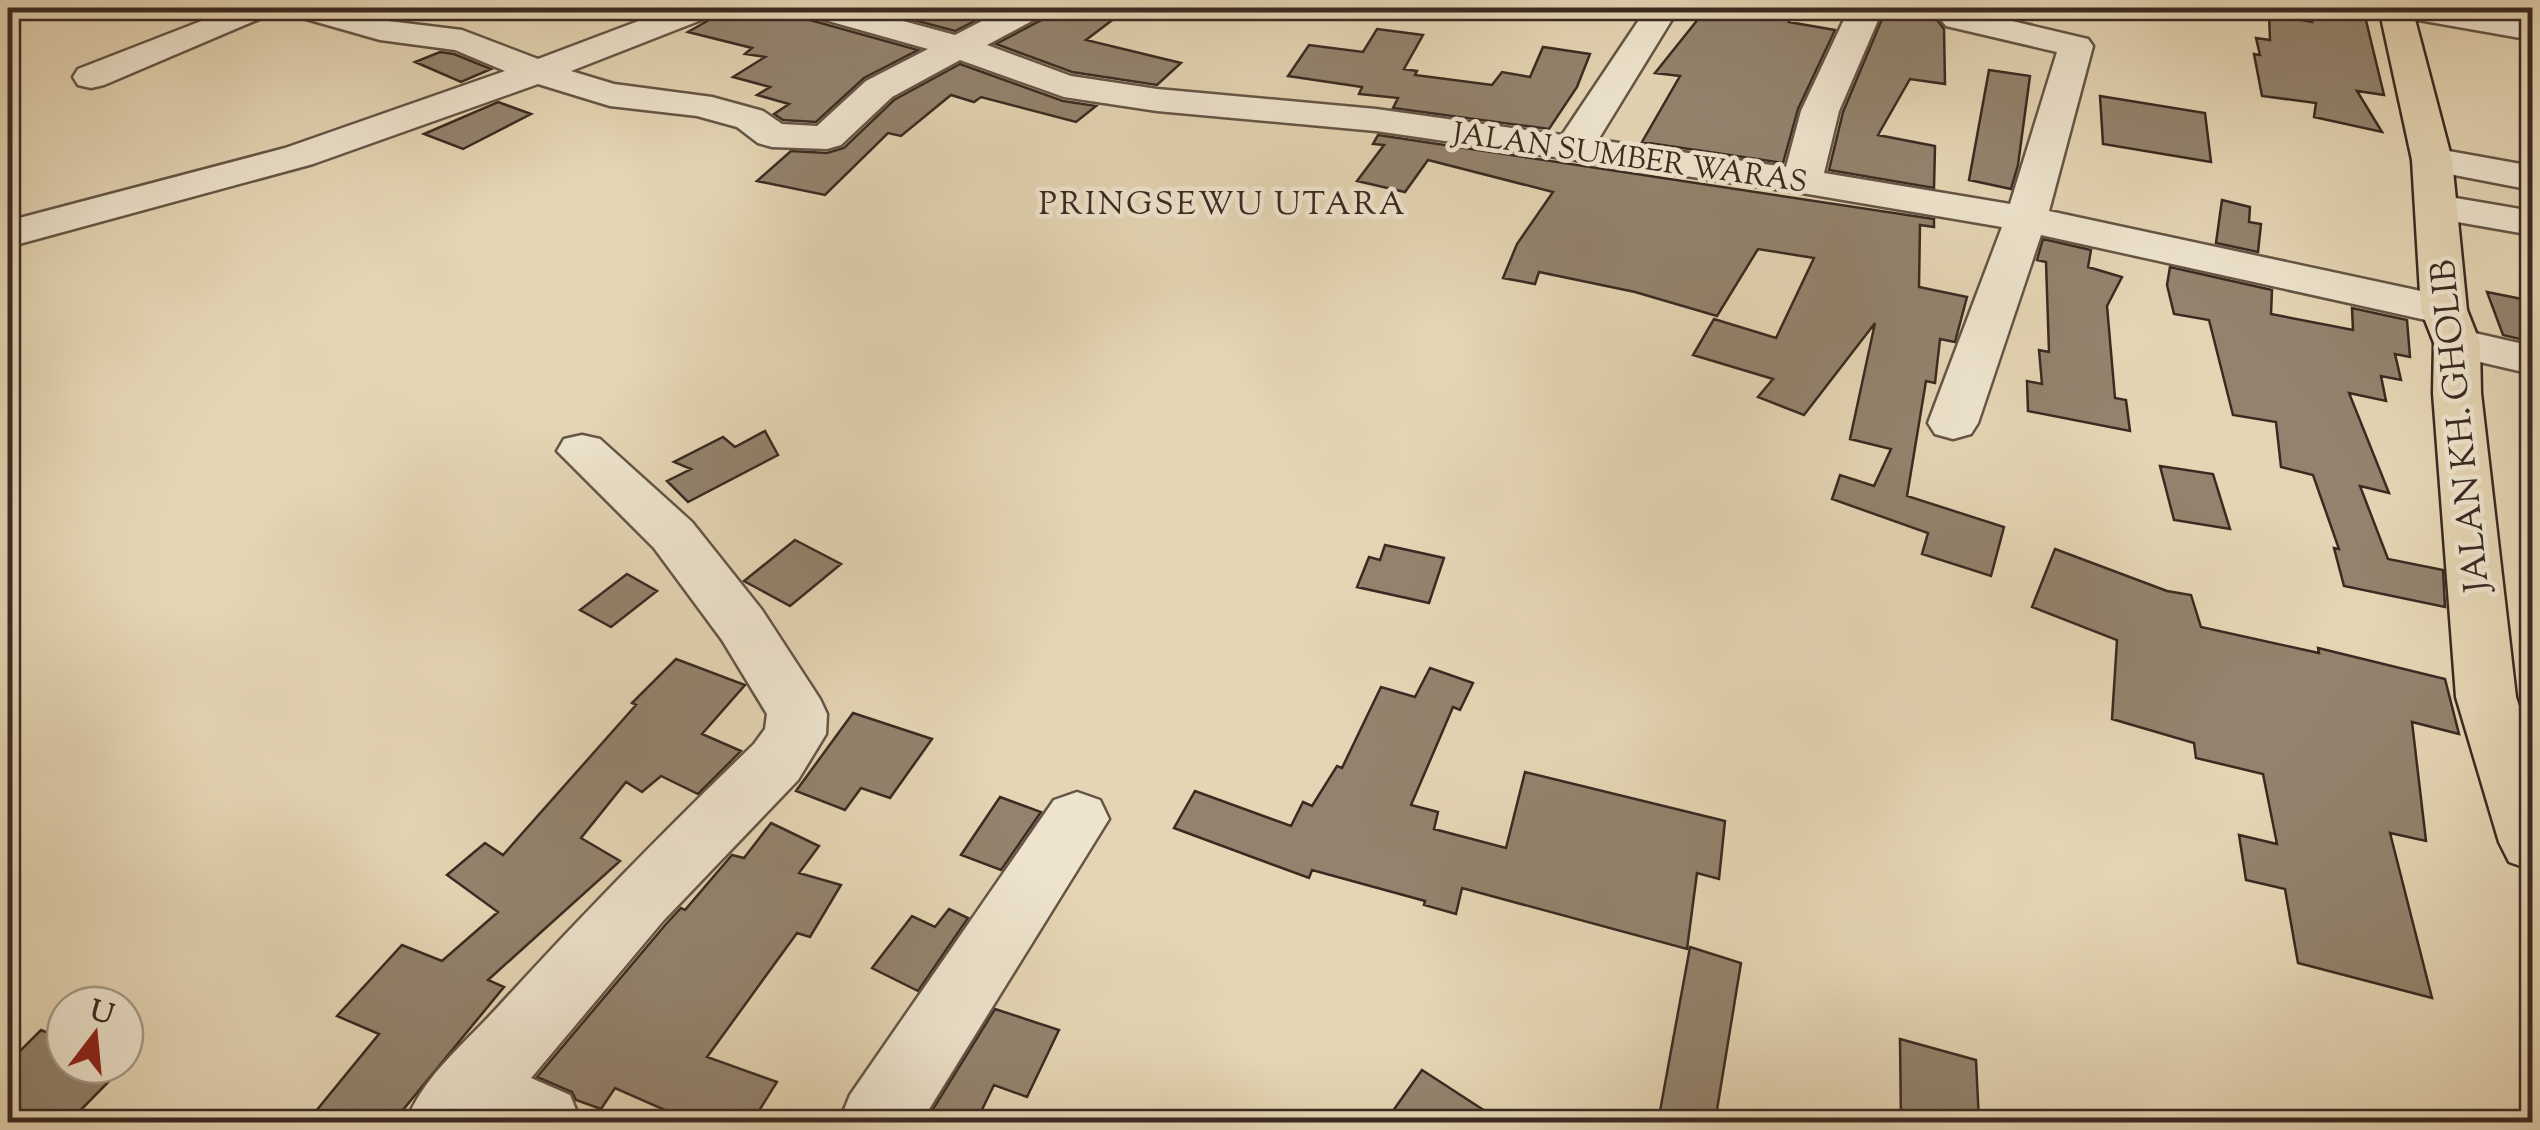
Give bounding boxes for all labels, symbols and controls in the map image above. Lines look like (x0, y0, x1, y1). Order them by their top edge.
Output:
street label: JALAN SUMBER WARAS (1448, 113, 1810, 206)
district label: PRINGSEWU UTARA (1039, 183, 1407, 229)
street label: JALAN KH. GHOLIB (2420, 257, 2505, 596)
north arrow (45, 985, 145, 1085)
text: U (85, 991, 118, 1036)

